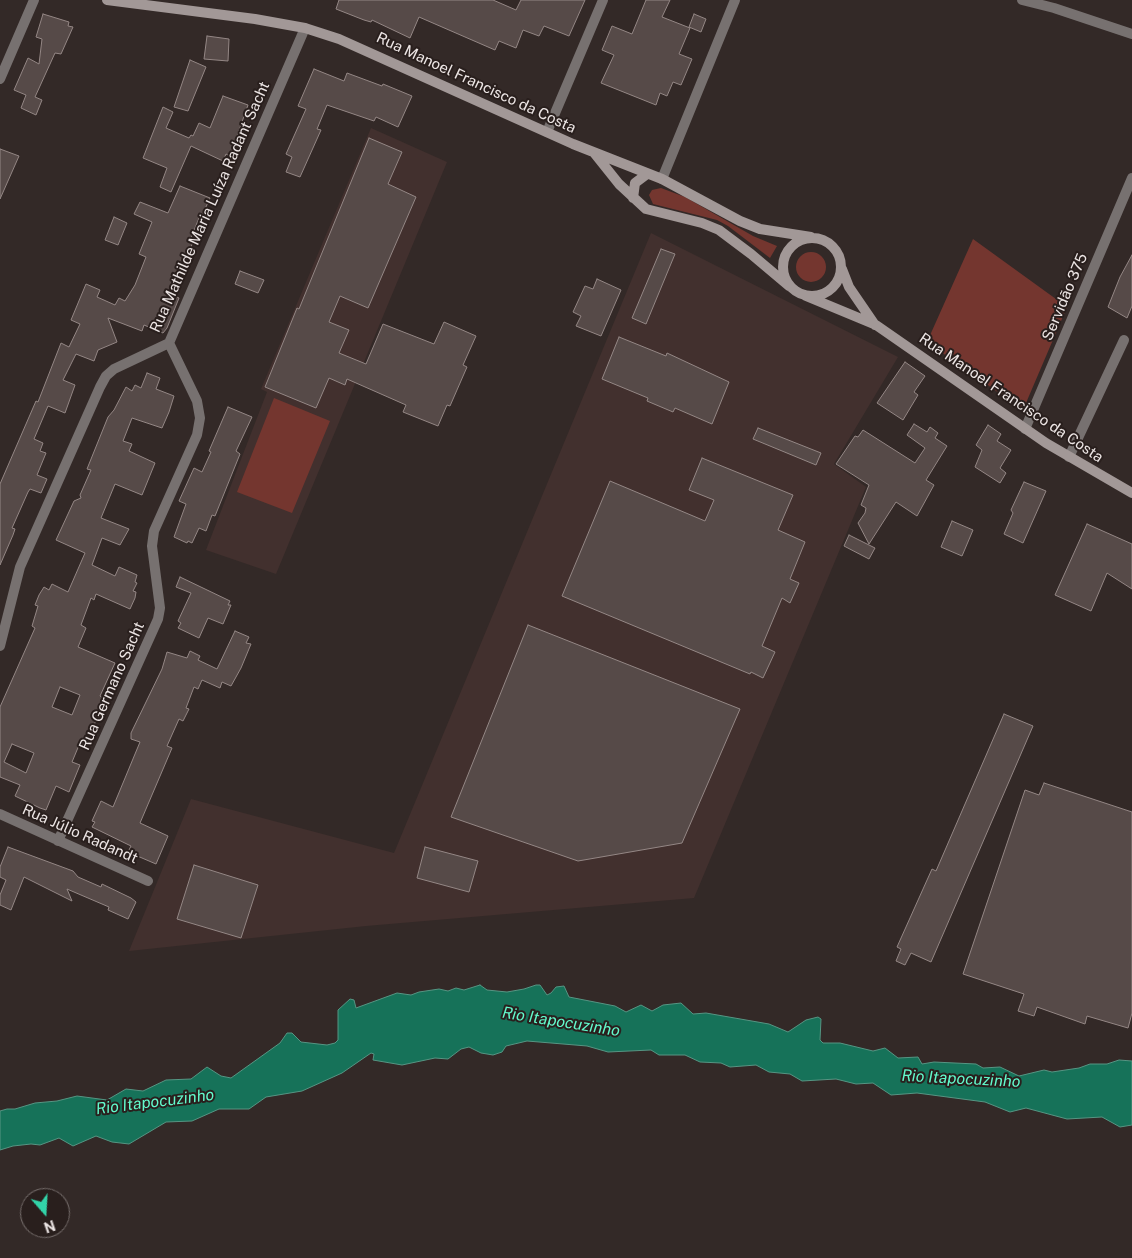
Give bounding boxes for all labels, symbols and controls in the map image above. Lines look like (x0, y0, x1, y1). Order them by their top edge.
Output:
street label: Rua Manoel Francisco da Costa (373, 29, 579, 137)
street label: Rua Mathilde Maria Luíza Radant Sacht (146, 79, 274, 335)
street label: Servidão 375 (1039, 251, 1091, 343)
street label: Rua Manoel Francisco da Costa (916, 330, 1106, 466)
street label: Rua Germano Sacht (76, 619, 148, 753)
street label: Rua Júlio Radandt (19, 800, 141, 868)
water label: Rio Itapocuzinho (501, 1003, 621, 1041)
water label: Rio Itapocuzinho (901, 1066, 1021, 1092)
water label: Rio Itapocuzinho (95, 1085, 215, 1119)
north arrow (20, 1188, 70, 1238)
text: N (42, 1217, 57, 1236)

